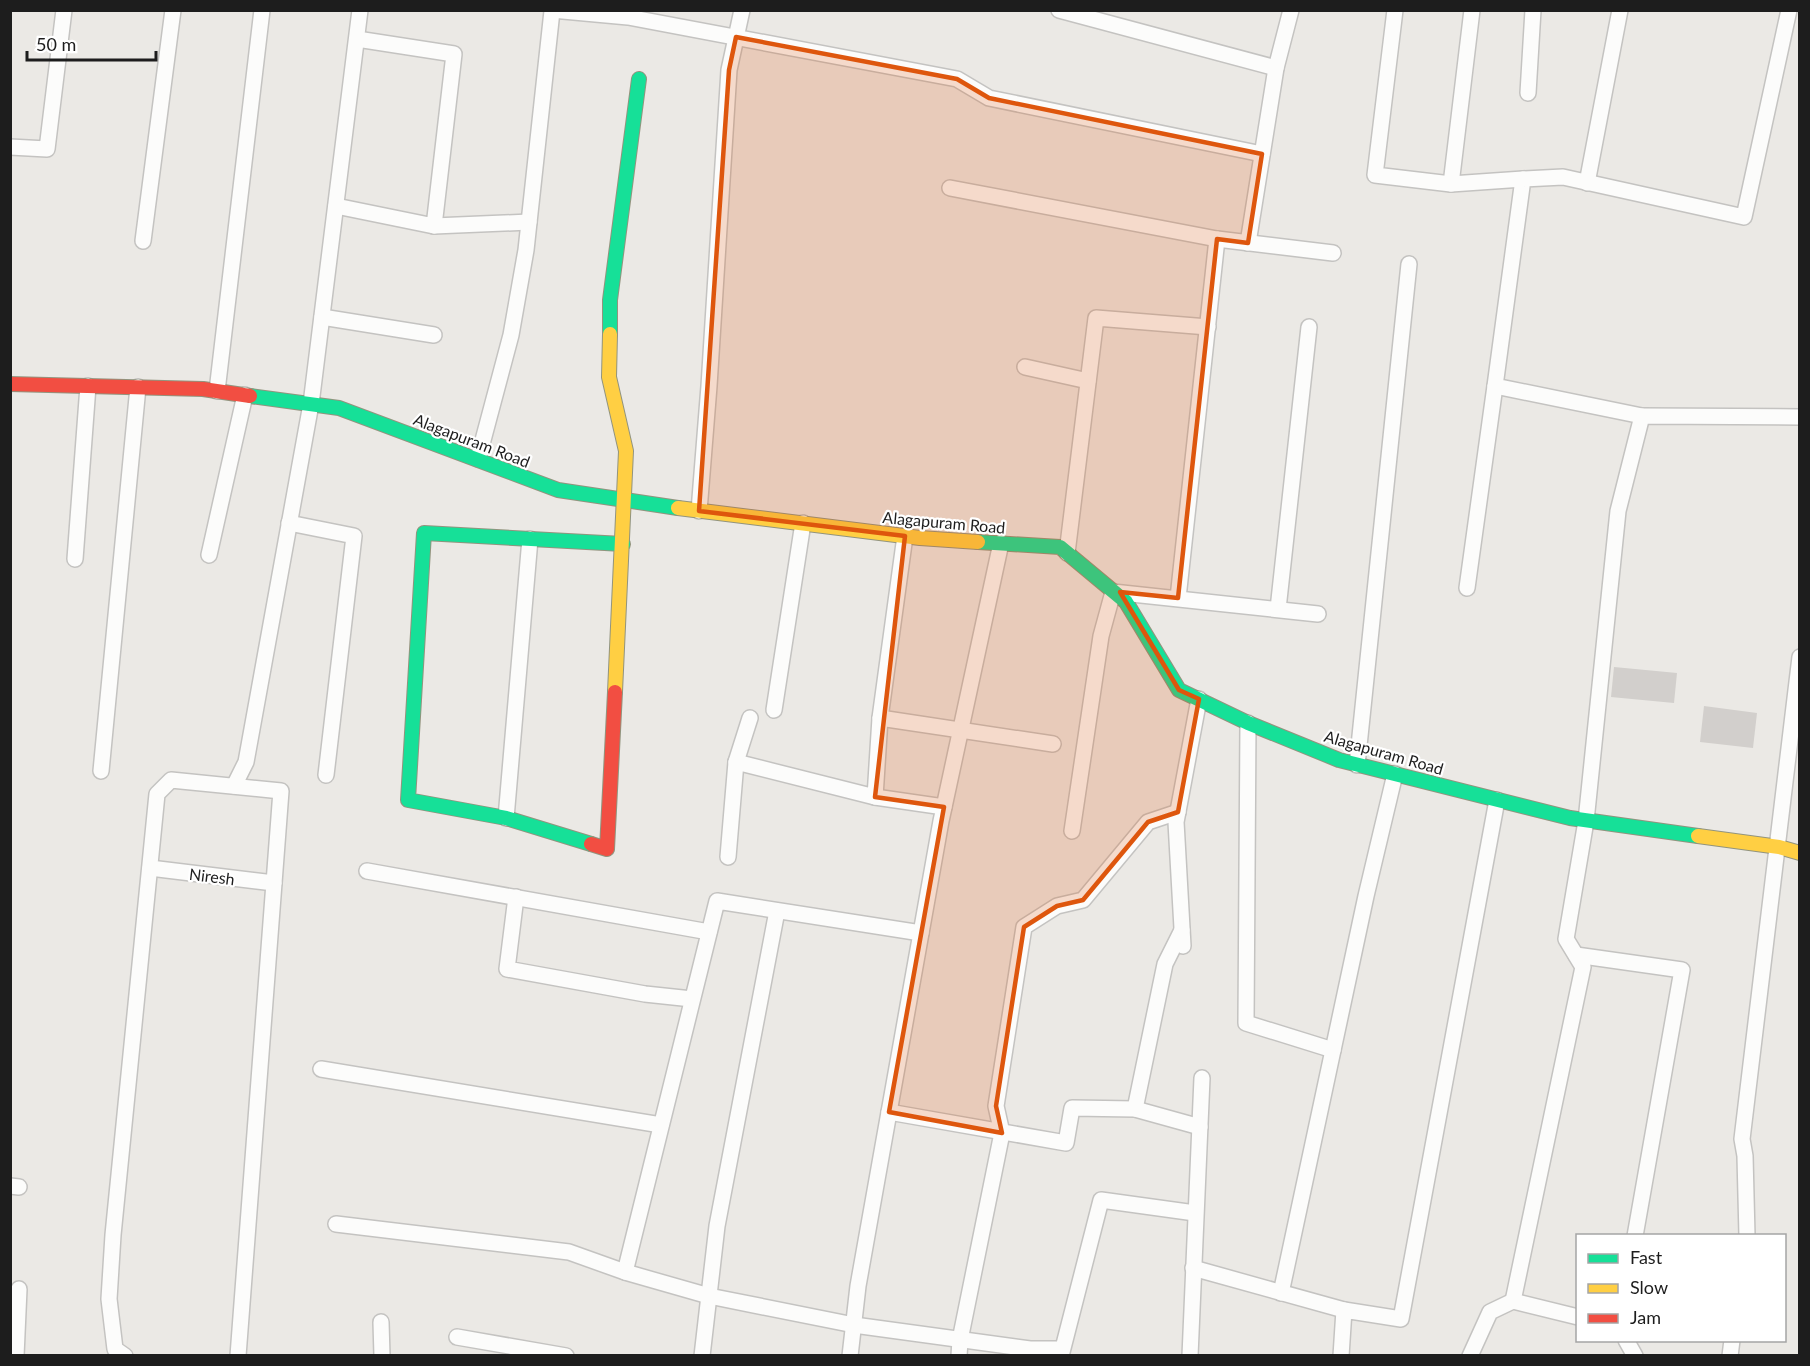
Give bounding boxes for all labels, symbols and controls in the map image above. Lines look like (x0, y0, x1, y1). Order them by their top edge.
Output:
scale bar (27, 24, 156, 62)
text: 50 m (36, 33, 76, 55)
street label: Alagapuram Road (411, 409, 533, 471)
street label: Alagapuram Road (882, 507, 1006, 537)
street label: Alagapuram Road (1322, 726, 1446, 778)
street label: Niresh (188, 864, 236, 888)
legend (1576, 1234, 1786, 1342)
text: Fast (1630, 1246, 1663, 1268)
text: Slow (1630, 1276, 1668, 1298)
text: Jam (1630, 1306, 1661, 1328)

